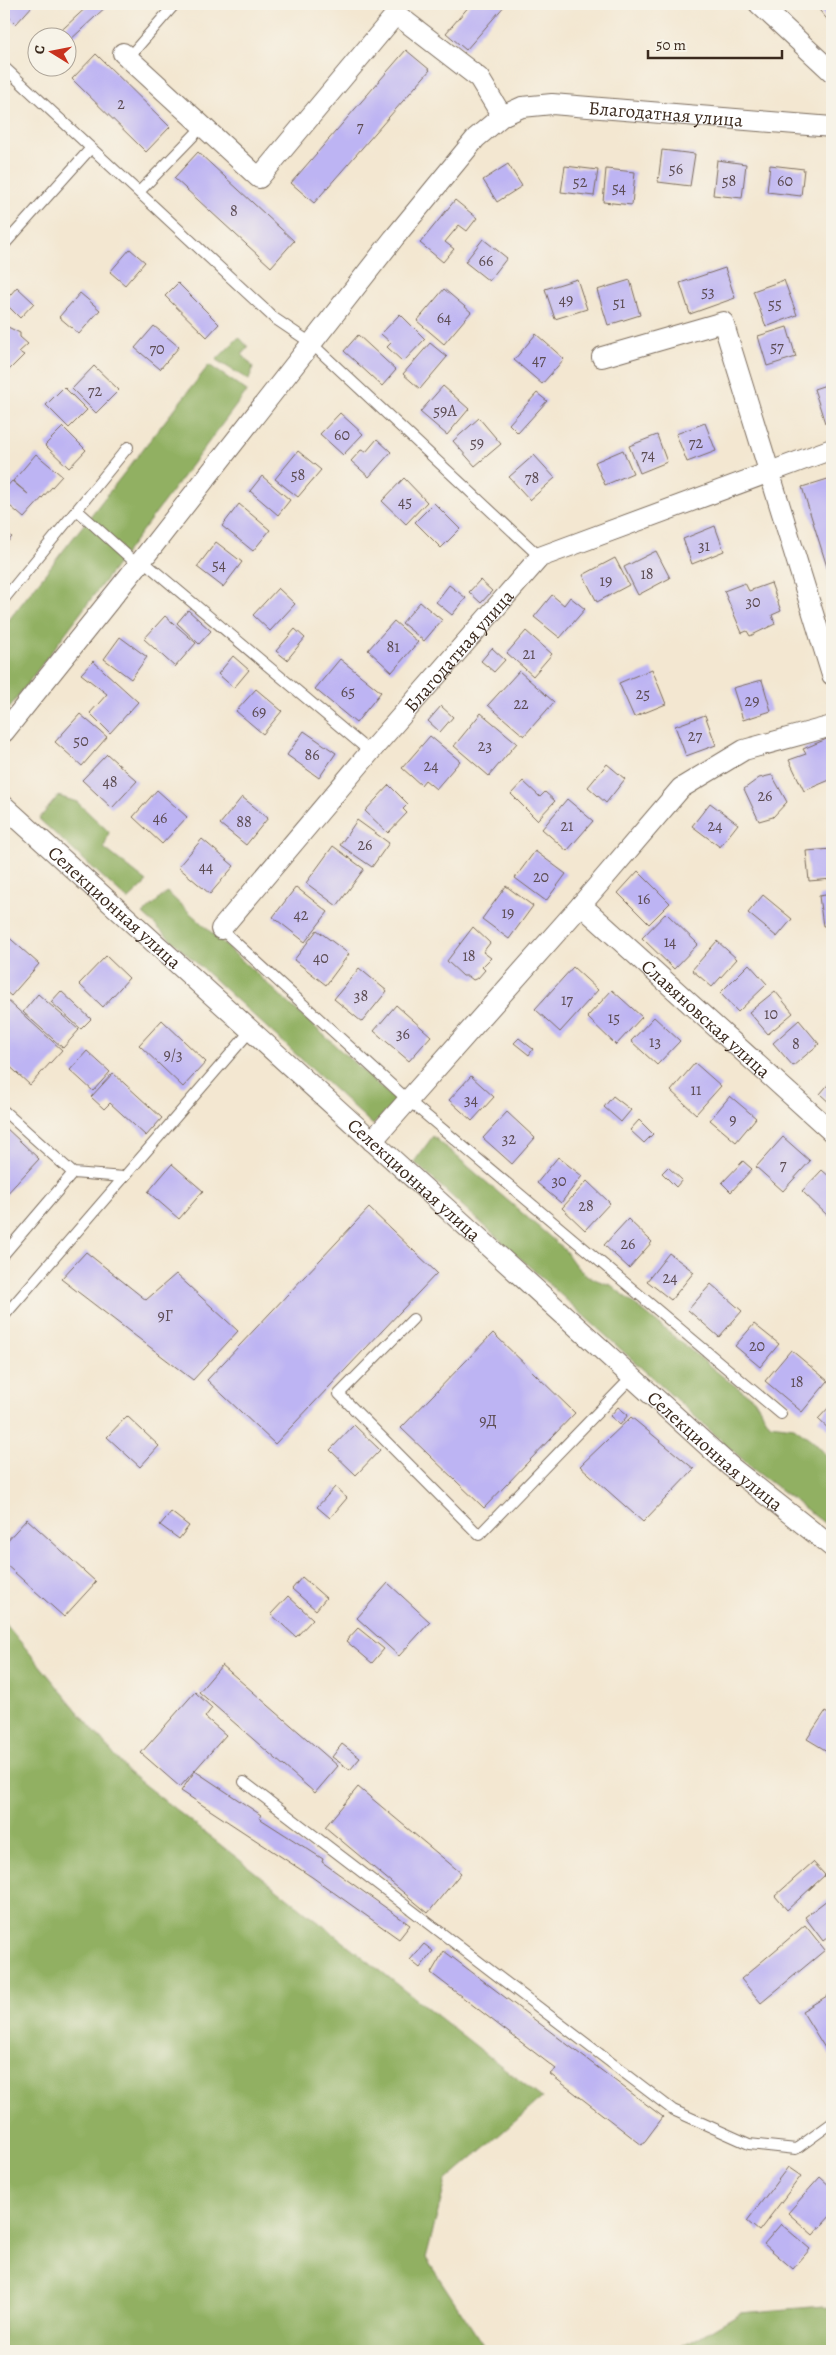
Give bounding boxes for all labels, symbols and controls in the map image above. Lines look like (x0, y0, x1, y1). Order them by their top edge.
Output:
north arrow (28, 28, 78, 78)
scale bar (648, 28, 782, 60)
text: 50 m (656, 35, 686, 55)
text: С (30, 44, 50, 56)
house number: 2 (117, 93, 125, 115)
street label: Благодатная улица (587, 95, 744, 134)
house number: 7 (357, 116, 364, 138)
house number: 56 (669, 158, 683, 180)
house number: 58 (722, 170, 736, 192)
house number: 60 (777, 170, 793, 192)
house number: 52 (573, 171, 588, 193)
house number: 54 (612, 177, 626, 199)
house number: 8 (230, 200, 238, 222)
house number: 66 (479, 250, 493, 272)
house number: 53 (701, 281, 715, 303)
house number: 49 (559, 289, 573, 311)
house number: 51 (613, 292, 626, 314)
house number: 55 (768, 293, 782, 315)
house number: 64 (437, 307, 451, 329)
house number: 57 (770, 336, 784, 358)
house number: 70 (149, 338, 165, 360)
house number: 47 (532, 349, 546, 371)
house number: 72 (88, 380, 103, 402)
house number: 59А (433, 400, 457, 422)
house number: 60 (334, 424, 350, 446)
house number: 59 (470, 432, 484, 454)
house number: 72 (689, 432, 704, 454)
house number: 74 (641, 444, 655, 466)
house number: 58 (291, 464, 305, 486)
house number: 78 (525, 467, 539, 489)
house number: 45 (398, 491, 412, 513)
house number: 31 (698, 535, 711, 557)
house number: 54 (212, 554, 226, 576)
house number: 18 (640, 563, 654, 585)
house number: 19 (600, 570, 612, 592)
street label: Благодатная улица (399, 584, 520, 718)
house number: 30 (745, 591, 761, 613)
house number: 81 (386, 636, 400, 658)
house number: 21 (522, 643, 536, 665)
house number: 65 (341, 681, 355, 703)
house number: 25 (636, 683, 650, 705)
house number: 29 (745, 690, 759, 712)
house number: 22 (513, 693, 529, 715)
house number: 69 (252, 701, 266, 723)
house number: 27 (688, 725, 702, 747)
house number: 50 (73, 730, 89, 752)
house number: 23 (478, 735, 492, 757)
house number: 86 (304, 744, 320, 766)
house number: 24 (424, 755, 438, 777)
house number: 48 (102, 771, 118, 793)
house number: 26 (758, 785, 773, 807)
house number: 46 (153, 807, 167, 829)
house number: 88 (236, 811, 252, 833)
house number: 21 (560, 815, 574, 837)
house number: 24 (708, 815, 722, 837)
house number: 26 (358, 834, 373, 856)
street label: Селекционная улица (42, 840, 187, 975)
house number: 44 (199, 856, 213, 878)
house number: 20 (533, 866, 549, 888)
house number: 16 (638, 888, 650, 910)
house number: 19 (502, 902, 514, 924)
house number: 42 (294, 904, 309, 926)
house number: 14 (664, 931, 676, 953)
house number: 18 (462, 945, 476, 967)
house number: 40 (313, 947, 329, 969)
street label: Славяновская улица (635, 954, 776, 1085)
house number: 38 (354, 985, 368, 1007)
house number: 17 (561, 989, 573, 1011)
house number: 10 (764, 1003, 778, 1025)
house number: 15 (608, 1007, 620, 1029)
house number: 36 (396, 1023, 410, 1045)
house number: 13 (649, 1031, 661, 1053)
house number: 8 (792, 1033, 800, 1055)
house number: 9/3 (163, 1044, 183, 1066)
house number: 11 (691, 1079, 702, 1101)
house number: 34 (464, 1089, 478, 1111)
house number: 9 (729, 1109, 737, 1131)
street label: Селекционная улица (342, 1113, 486, 1248)
house number: 32 (502, 1128, 517, 1150)
house number: 7 (780, 1154, 787, 1176)
house number: 30 (551, 1170, 567, 1192)
house number: 28 (578, 1195, 594, 1217)
house number: 26 (621, 1233, 636, 1255)
house number: 24 (663, 1267, 677, 1289)
house number: 9Г (157, 1305, 173, 1327)
house number: 20 (749, 1335, 765, 1357)
house number: 18 (790, 1371, 804, 1393)
street label: Селекционная улица (641, 1385, 788, 1517)
house number: 9Д (479, 1410, 497, 1432)

